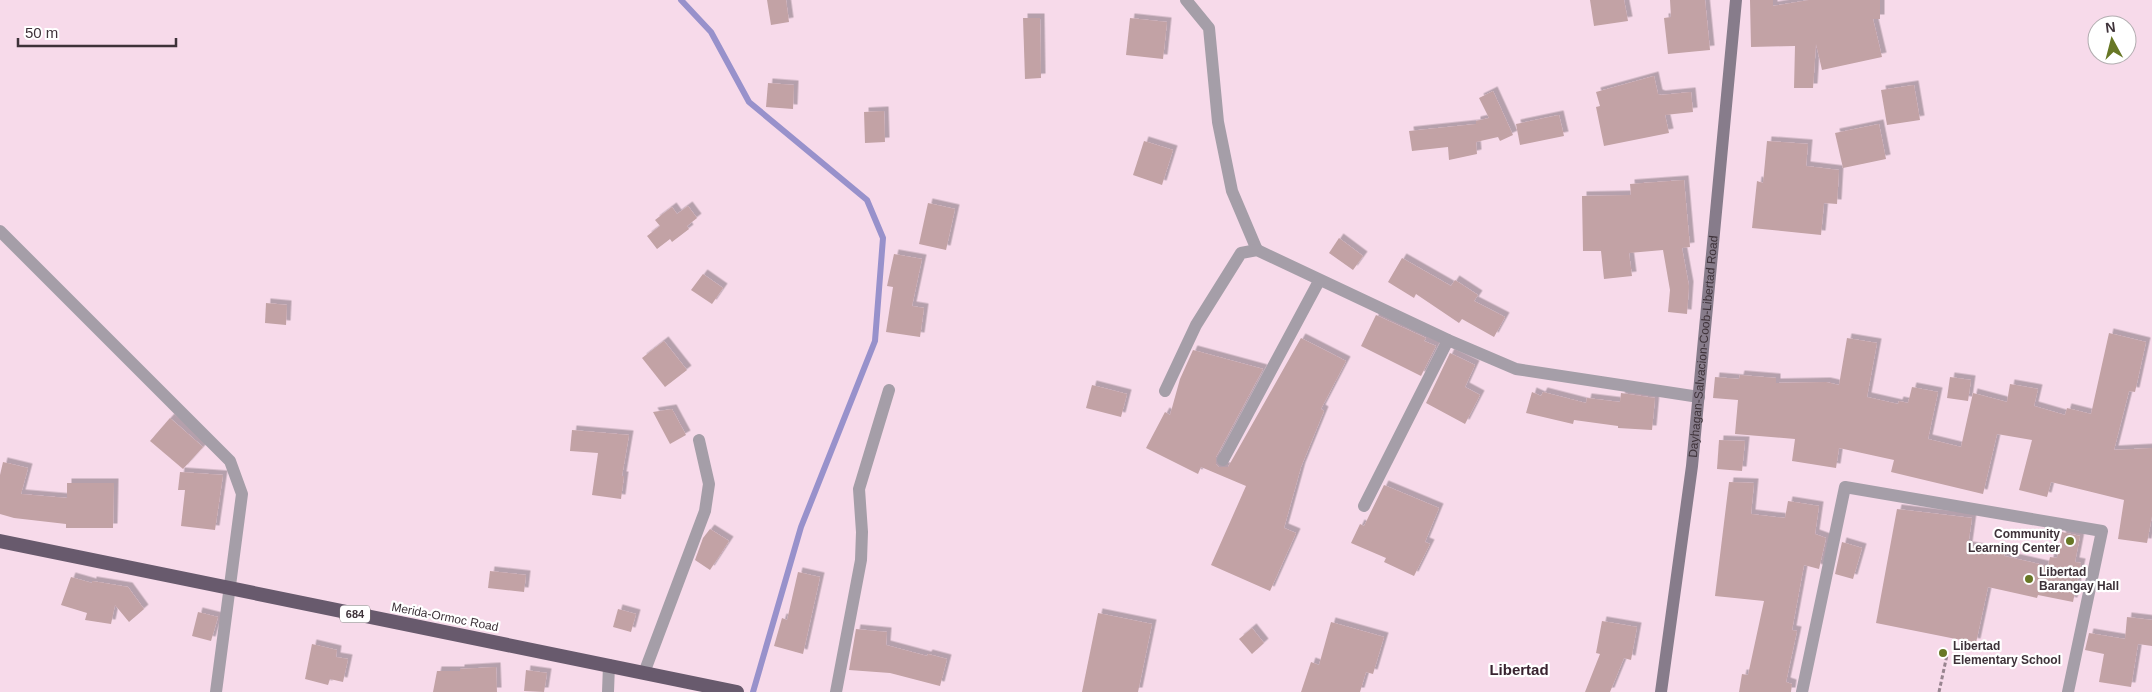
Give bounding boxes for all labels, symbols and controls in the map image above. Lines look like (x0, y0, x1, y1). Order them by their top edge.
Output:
scale bar (18, 15, 175, 47)
north arrow (2087, 15, 2137, 65)
text: N (2104, 19, 2116, 36)
text: 50 m (25, 24, 58, 41)
street label: Dayhagan-Salvacion-Coob-Libertad Road (1686, 235, 1721, 458)
place label: Community Learning Center (1968, 527, 2060, 555)
marker: Community Learning Center (2064, 535, 2076, 547)
place label: Libertad Barangay Hall (2039, 565, 2119, 593)
marker: Libertad Barangay Hall (2023, 573, 2035, 585)
street label: Merida-Ormoc Road (390, 600, 500, 634)
road number: 684 (340, 606, 370, 622)
place label: Libertad Elementary School (1953, 639, 2061, 667)
marker: Libertad Elementary School (1937, 647, 1949, 659)
district label: Libertad (1489, 661, 1549, 678)

